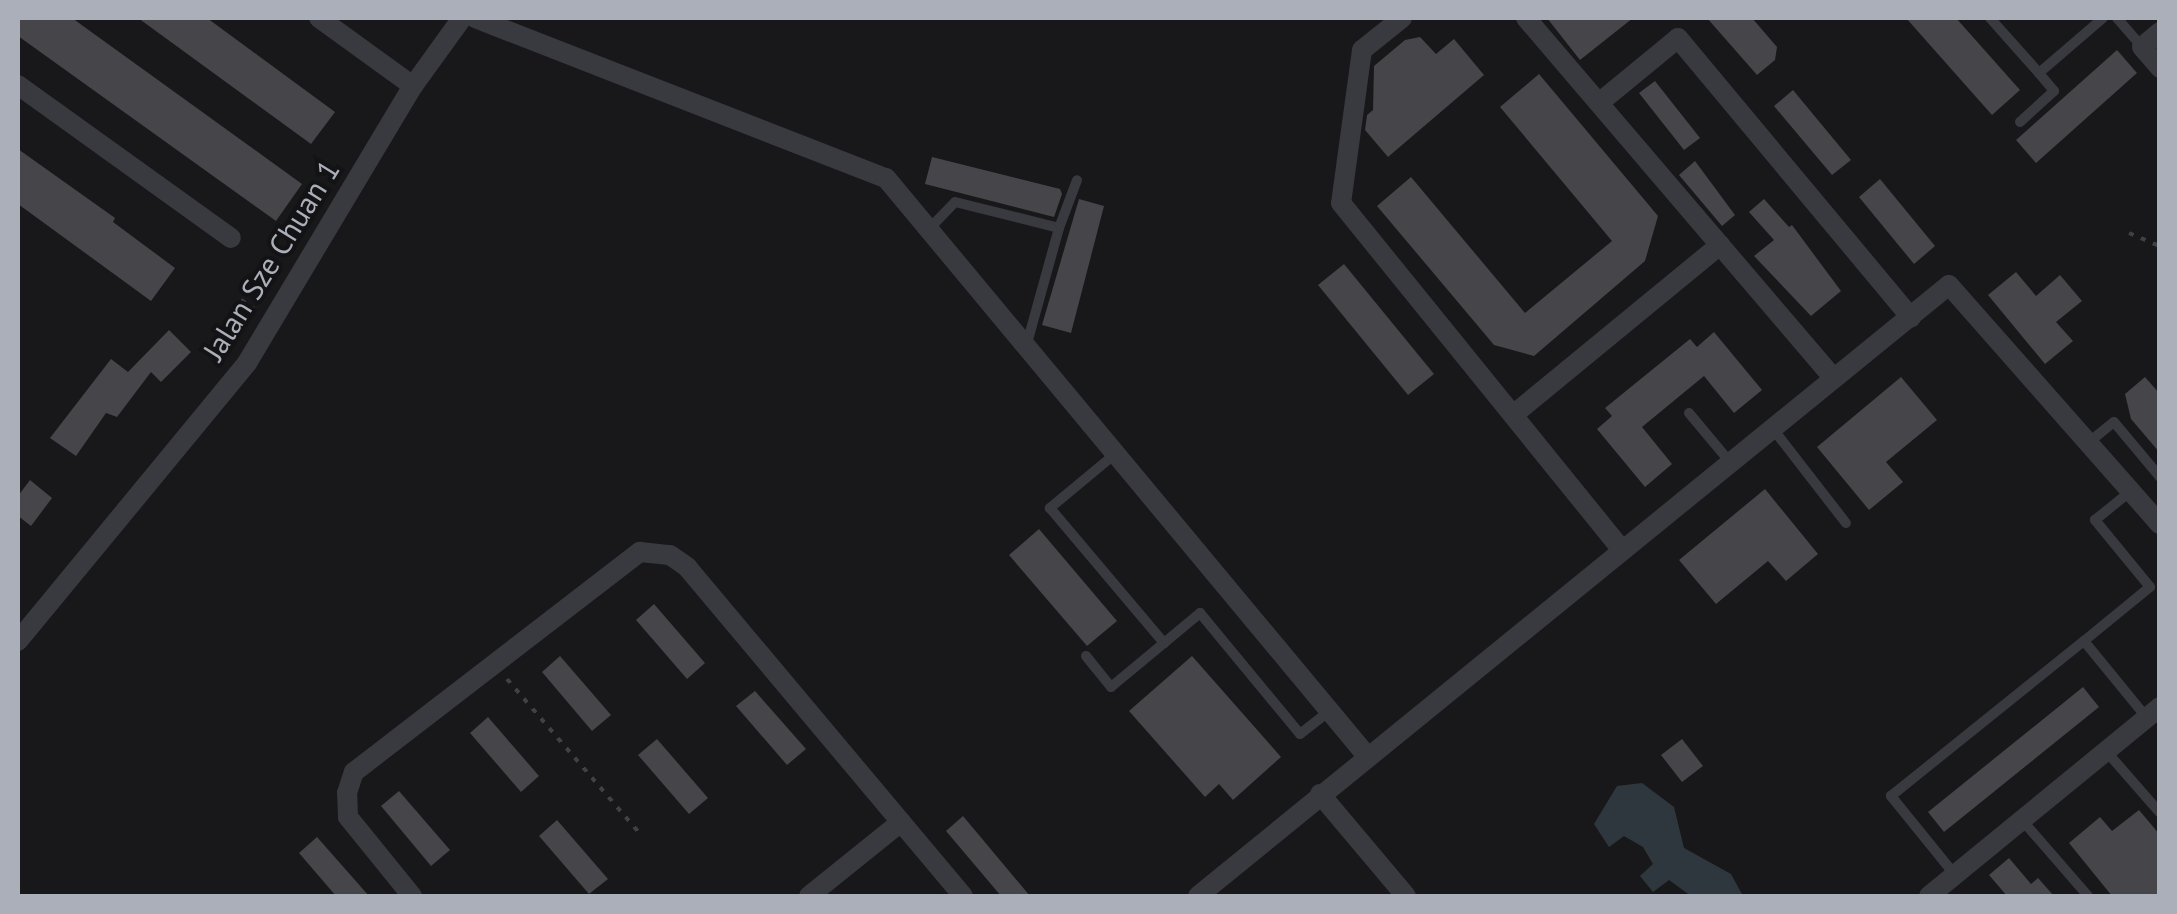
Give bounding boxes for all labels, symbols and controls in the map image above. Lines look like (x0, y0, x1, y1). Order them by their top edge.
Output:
street label: Jalan Sze Chuan 1 (195, 153, 347, 367)

